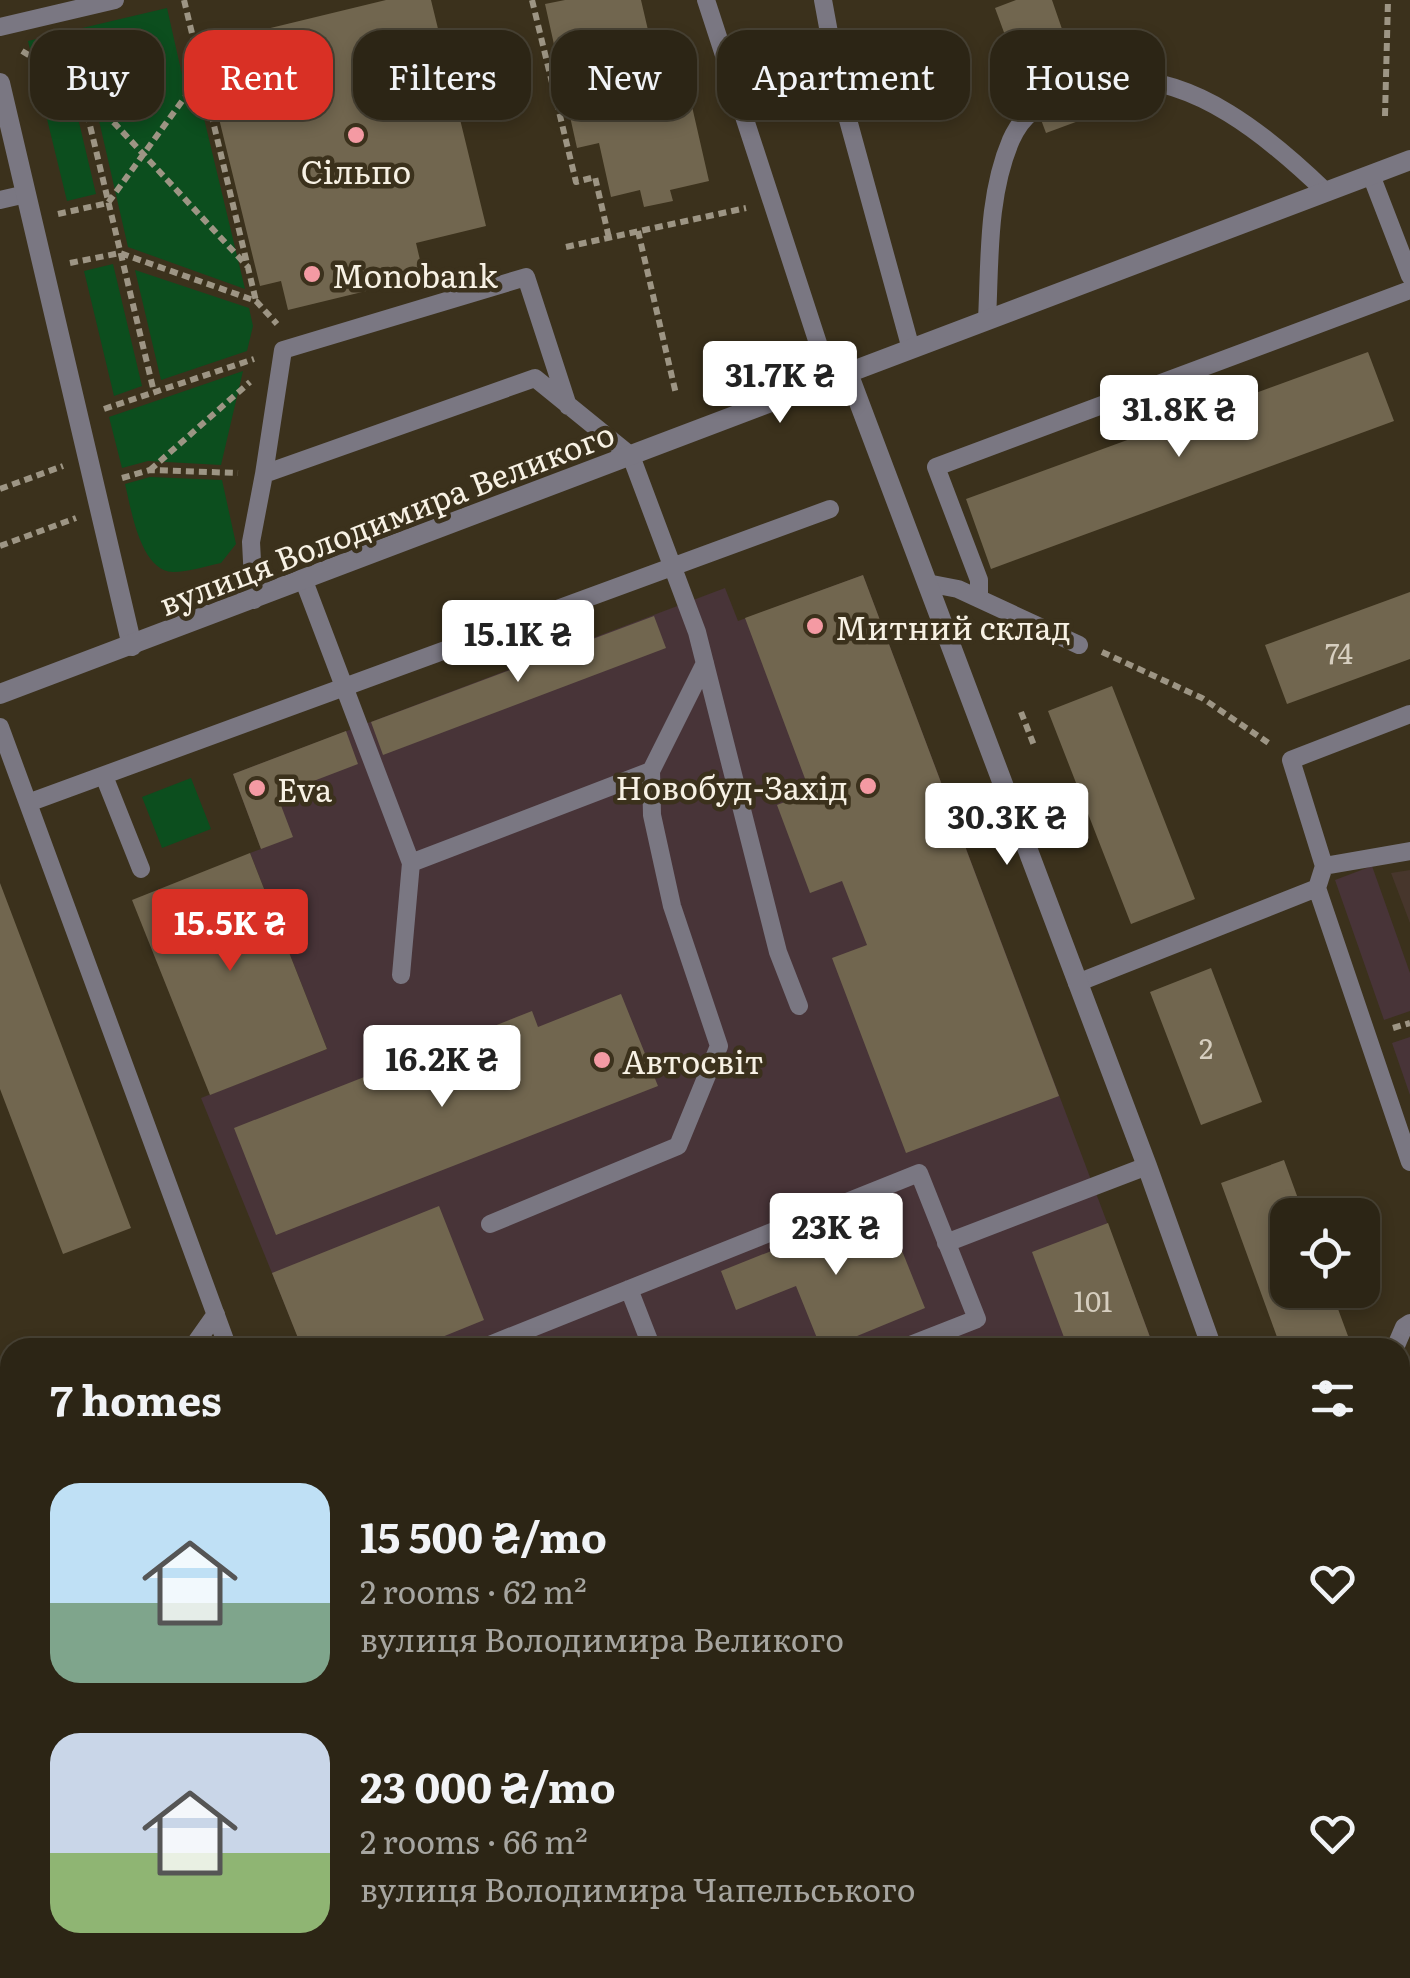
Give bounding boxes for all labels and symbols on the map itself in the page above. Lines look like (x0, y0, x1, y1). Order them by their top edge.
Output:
marker: Сільпо (345, 124, 367, 146)
place label: Сільпо (301, 146, 411, 194)
place label: Monobank (332, 250, 498, 298)
marker: Monobank (301, 263, 323, 285)
pin: 31.7K ₴ (688, 341, 872, 426)
pin: 31.8K ₴ (1087, 375, 1271, 460)
street label: вулиця Володимира Великого (151, 408, 621, 626)
pin: 15.1K ₴ (426, 600, 610, 685)
place label: Митний склад (835, 602, 1071, 650)
marker: Митний склад (804, 615, 826, 637)
house number: 74 (1325, 631, 1353, 673)
place label: Новобуд-Захід (616, 762, 848, 810)
place label: Eva (277, 764, 333, 812)
marker: Новобуд-Захід (857, 775, 879, 797)
marker: Eva (246, 777, 268, 799)
pin: 30.3K ₴ (915, 783, 1099, 868)
pin: 15.5K ₴ (138, 889, 322, 974)
pin: 16.2K ₴ (350, 1025, 534, 1110)
house number: 2 (1199, 1026, 1213, 1068)
place label: Автосвіт (622, 1036, 763, 1084)
marker: Автосвіт (591, 1049, 613, 1071)
pin: 23K ₴ (766, 1193, 906, 1278)
house number: 101 (1074, 1279, 1112, 1321)

